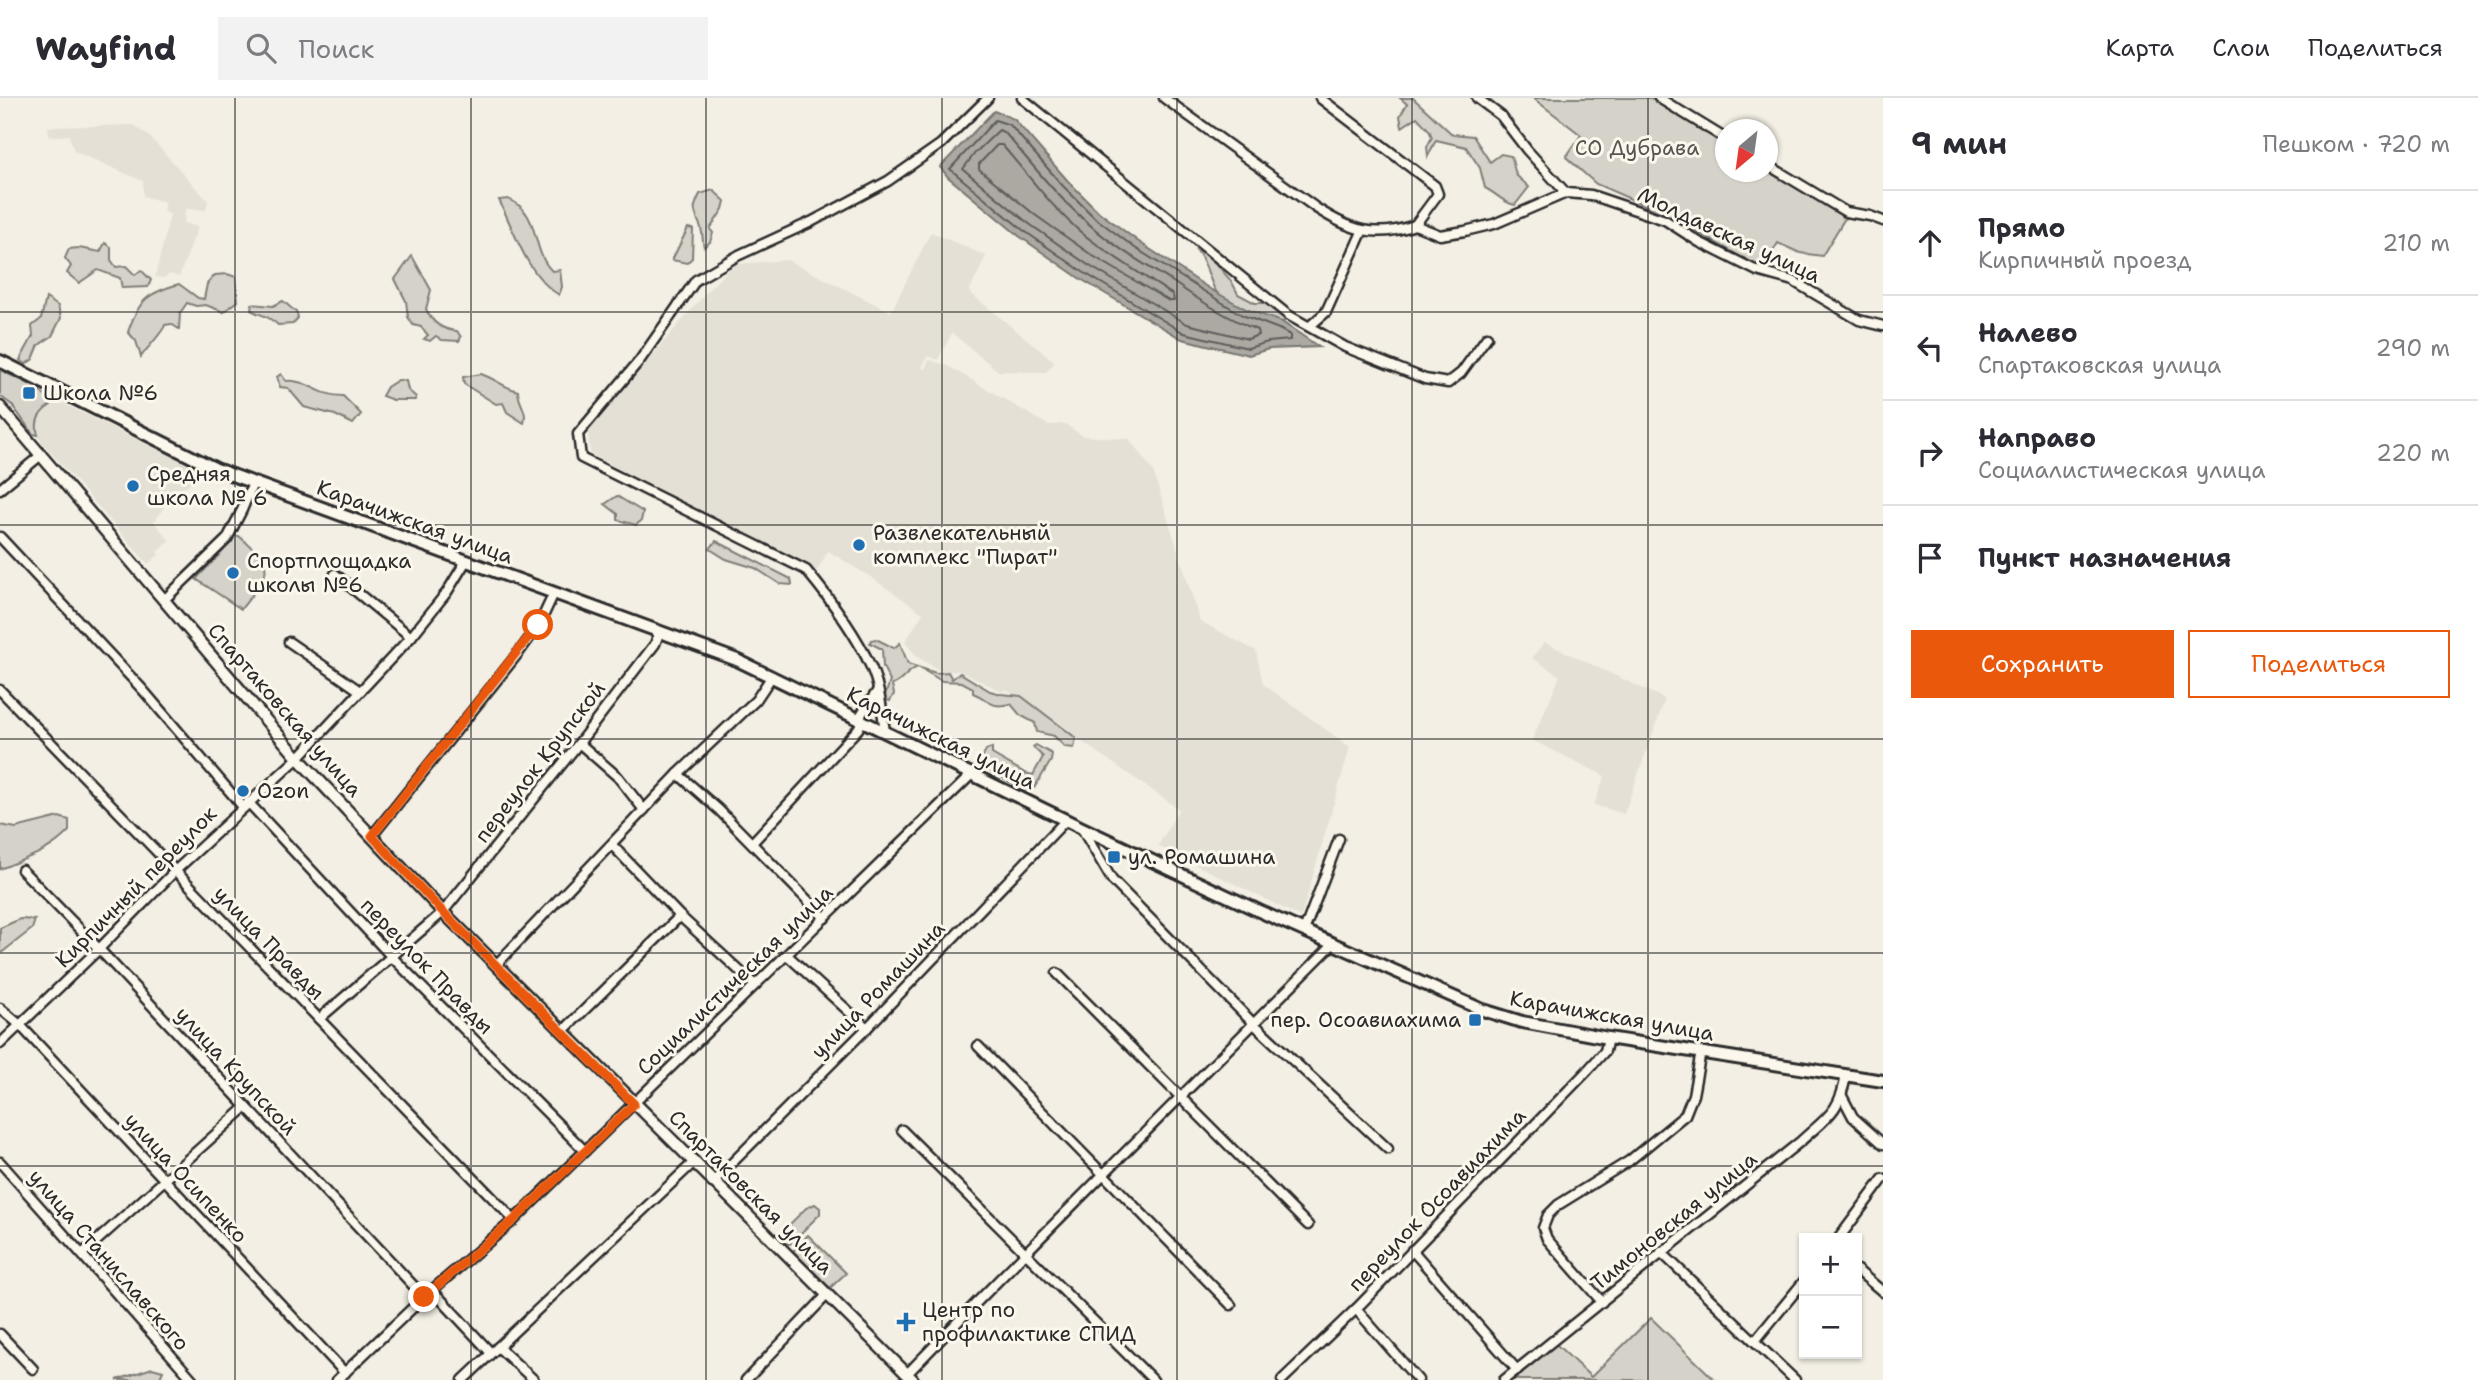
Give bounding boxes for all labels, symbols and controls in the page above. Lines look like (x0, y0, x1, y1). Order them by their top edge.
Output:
search box (218, 17, 708, 80)
text: Wayfind (35, 26, 176, 71)
icon: search (242, 29, 280, 67)
text: Поиск (298, 31, 374, 66)
text: Карта (2106, 32, 2174, 64)
text: Слои (2212, 32, 2270, 64)
text: Поделиться (2308, 32, 2443, 64)
north arrow (1715, 119, 1778, 182)
text: 9 мин (1911, 123, 2007, 164)
text: Пешком · 720 m (2263, 129, 2450, 159)
park label: СО Дубрава (1575, 134, 1699, 162)
street label: Молдавская улица (1633, 180, 1825, 290)
text: Прямо (1978, 210, 2066, 245)
icon: ahead (1911, 224, 1949, 262)
text: 210 m (2382, 228, 2450, 258)
text: Кирпичный проезд (1978, 245, 2192, 275)
text: Налево (1978, 315, 2078, 350)
icon: left (1911, 329, 1949, 367)
text: 290 m (2376, 333, 2450, 363)
text: Спартаковская улица (1978, 350, 2221, 380)
place label: Школа №6 (43, 379, 158, 407)
marker: Школа №6 (21, 385, 37, 401)
text: Направо (1978, 420, 2096, 455)
icon: right (1911, 434, 1949, 472)
text: 220 m (2376, 438, 2450, 468)
text: Социалистическая улица (1978, 455, 2265, 485)
place label: Средняя школа № 6 (147, 460, 268, 512)
street label: Карачижская улица (313, 473, 517, 571)
marker: Средняя школа № 6 (125, 478, 141, 494)
place label: Развлекательный комплекс "Пират" (873, 519, 1057, 571)
marker: Развлекательный комплекс "Пират" (851, 537, 867, 553)
icon: arrive (1911, 539, 1949, 577)
text: Пункт назначения (1978, 540, 2231, 575)
place label: Спортплощадка школы №6 (247, 547, 411, 599)
marker: Спортплощадка школы №6 (225, 565, 241, 581)
route start (522, 609, 553, 640)
street label: Спартаковская улица (202, 617, 368, 803)
button: Сохранить (1911, 630, 2174, 698)
button: Поделиться (2188, 630, 2450, 698)
street label: переулок Крупской (468, 675, 612, 848)
street label: Карачижская улица (842, 680, 1040, 796)
place label: Ozon (257, 777, 309, 805)
marker: Ozon (235, 783, 251, 799)
street label: Кирпичный переулок (49, 800, 223, 974)
place label: ул. Ромашина (1128, 843, 1275, 871)
marker: ул. Ромашина (1106, 849, 1122, 865)
street label: Социалистическая улица (631, 879, 839, 1081)
street label: улица Правды (207, 880, 331, 1006)
street label: переулок Правды (355, 892, 499, 1040)
street label: улица Ромашина (805, 915, 951, 1065)
street label: Карачижская улица (1508, 984, 1716, 1048)
street label: улица Крупской (169, 1001, 303, 1142)
place label: пер. Осоавиахима (1271, 1006, 1461, 1034)
marker: пер. Осоавиахима (1467, 1012, 1483, 1028)
street label: переулок Осоавиахима (1342, 1102, 1532, 1298)
street label: Спартаковская улица (663, 1104, 839, 1280)
street label: улица Осипенко (118, 1107, 254, 1249)
street label: Тимоновская улица (1585, 1145, 1763, 1297)
street label: улица Станиславского (22, 1163, 196, 1357)
map controls (1799, 1233, 1862, 1359)
button: + (1799, 1233, 1862, 1296)
route end (408, 1281, 439, 1312)
place label: Центр по профилактике СПИД (922, 1296, 1136, 1348)
button: − (1799, 1296, 1862, 1359)
marker: Центр по профилактике СПИД (896, 1312, 916, 1332)

